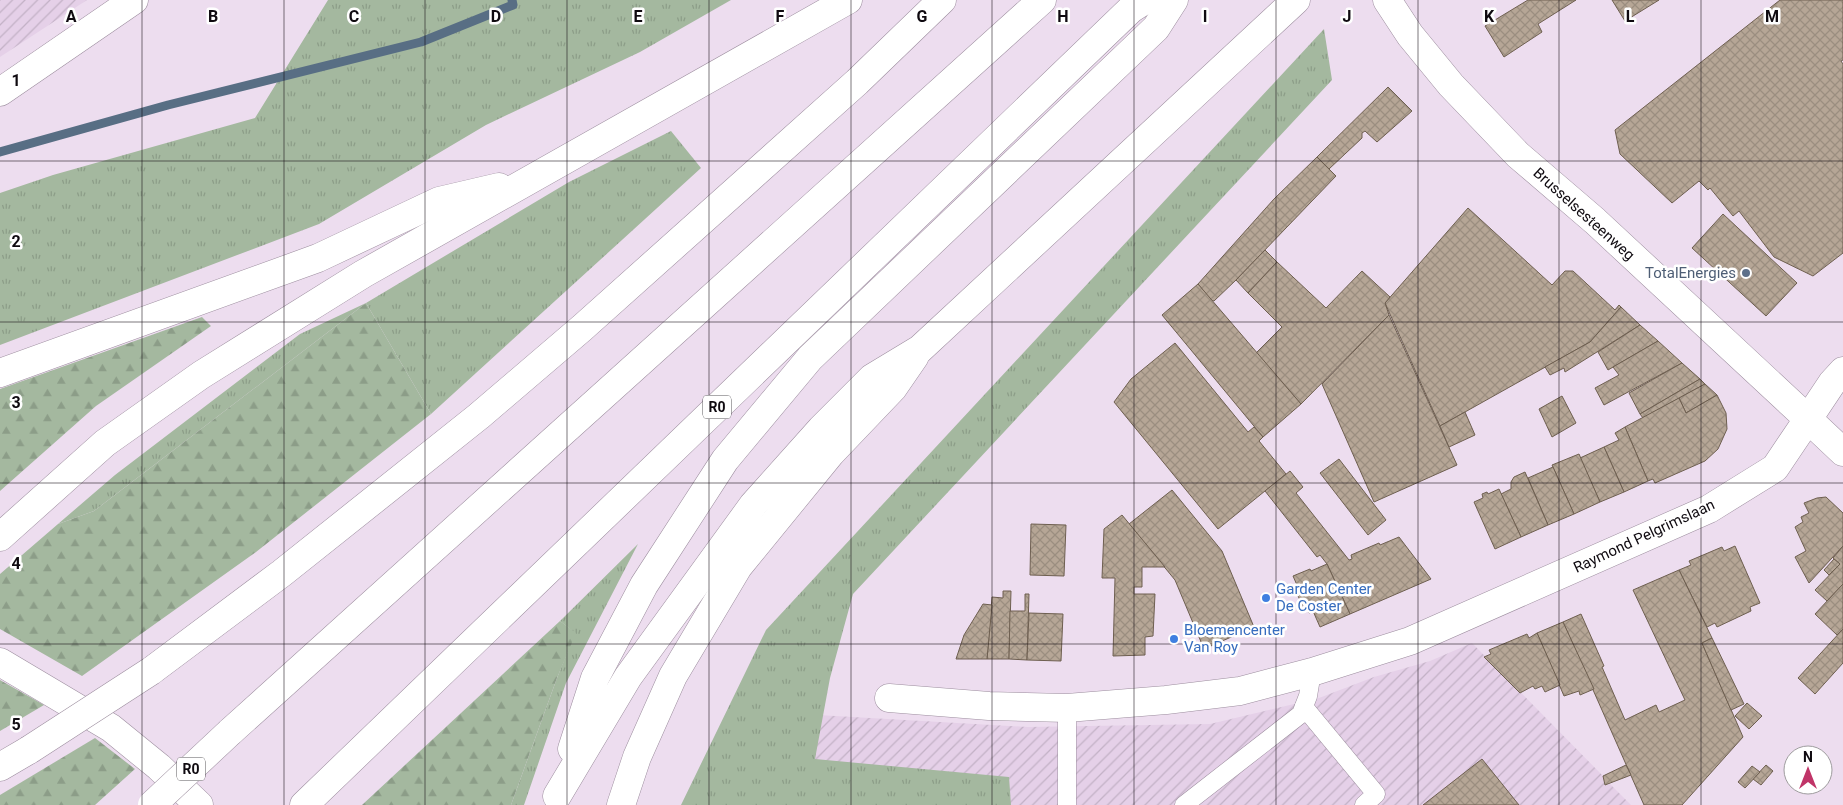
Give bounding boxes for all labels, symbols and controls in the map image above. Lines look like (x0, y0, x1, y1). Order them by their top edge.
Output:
text: A (66, 7, 77, 26)
text: B (208, 7, 218, 26)
text: C (349, 7, 359, 26)
text: D (491, 7, 501, 26)
text: E (634, 7, 643, 26)
text: F (776, 7, 785, 26)
text: G (917, 7, 928, 26)
text: H (1057, 7, 1069, 26)
text: I (1203, 7, 1207, 26)
text: J (1343, 7, 1351, 26)
text: K (1484, 7, 1495, 26)
text: L (1626, 7, 1635, 26)
text: M (1765, 7, 1779, 26)
text: 1 (11, 71, 21, 90)
street label: Brusselsesteenweg (1530, 164, 1638, 264)
text: 2 (11, 232, 21, 251)
place label: TotalEnergies (1645, 264, 1736, 282)
marker: TotalEnergies (1740, 267, 1752, 279)
text: 3 (11, 393, 21, 412)
road number: R0 (703, 396, 731, 418)
street label: Raymond Pelgrimslaan (1570, 495, 1718, 577)
text: 4 (11, 554, 21, 573)
place label: Garden Center De Coster (1276, 580, 1372, 615)
marker: Garden Center De Coster (1260, 592, 1272, 604)
place label: Bloemencenter Van Roy (1184, 621, 1285, 656)
marker: Bloemencenter Van Roy (1168, 633, 1180, 645)
text: 5 (11, 715, 21, 734)
north arrow (1783, 745, 1833, 795)
text: N (1803, 749, 1813, 765)
road number: R0 (177, 758, 205, 781)

